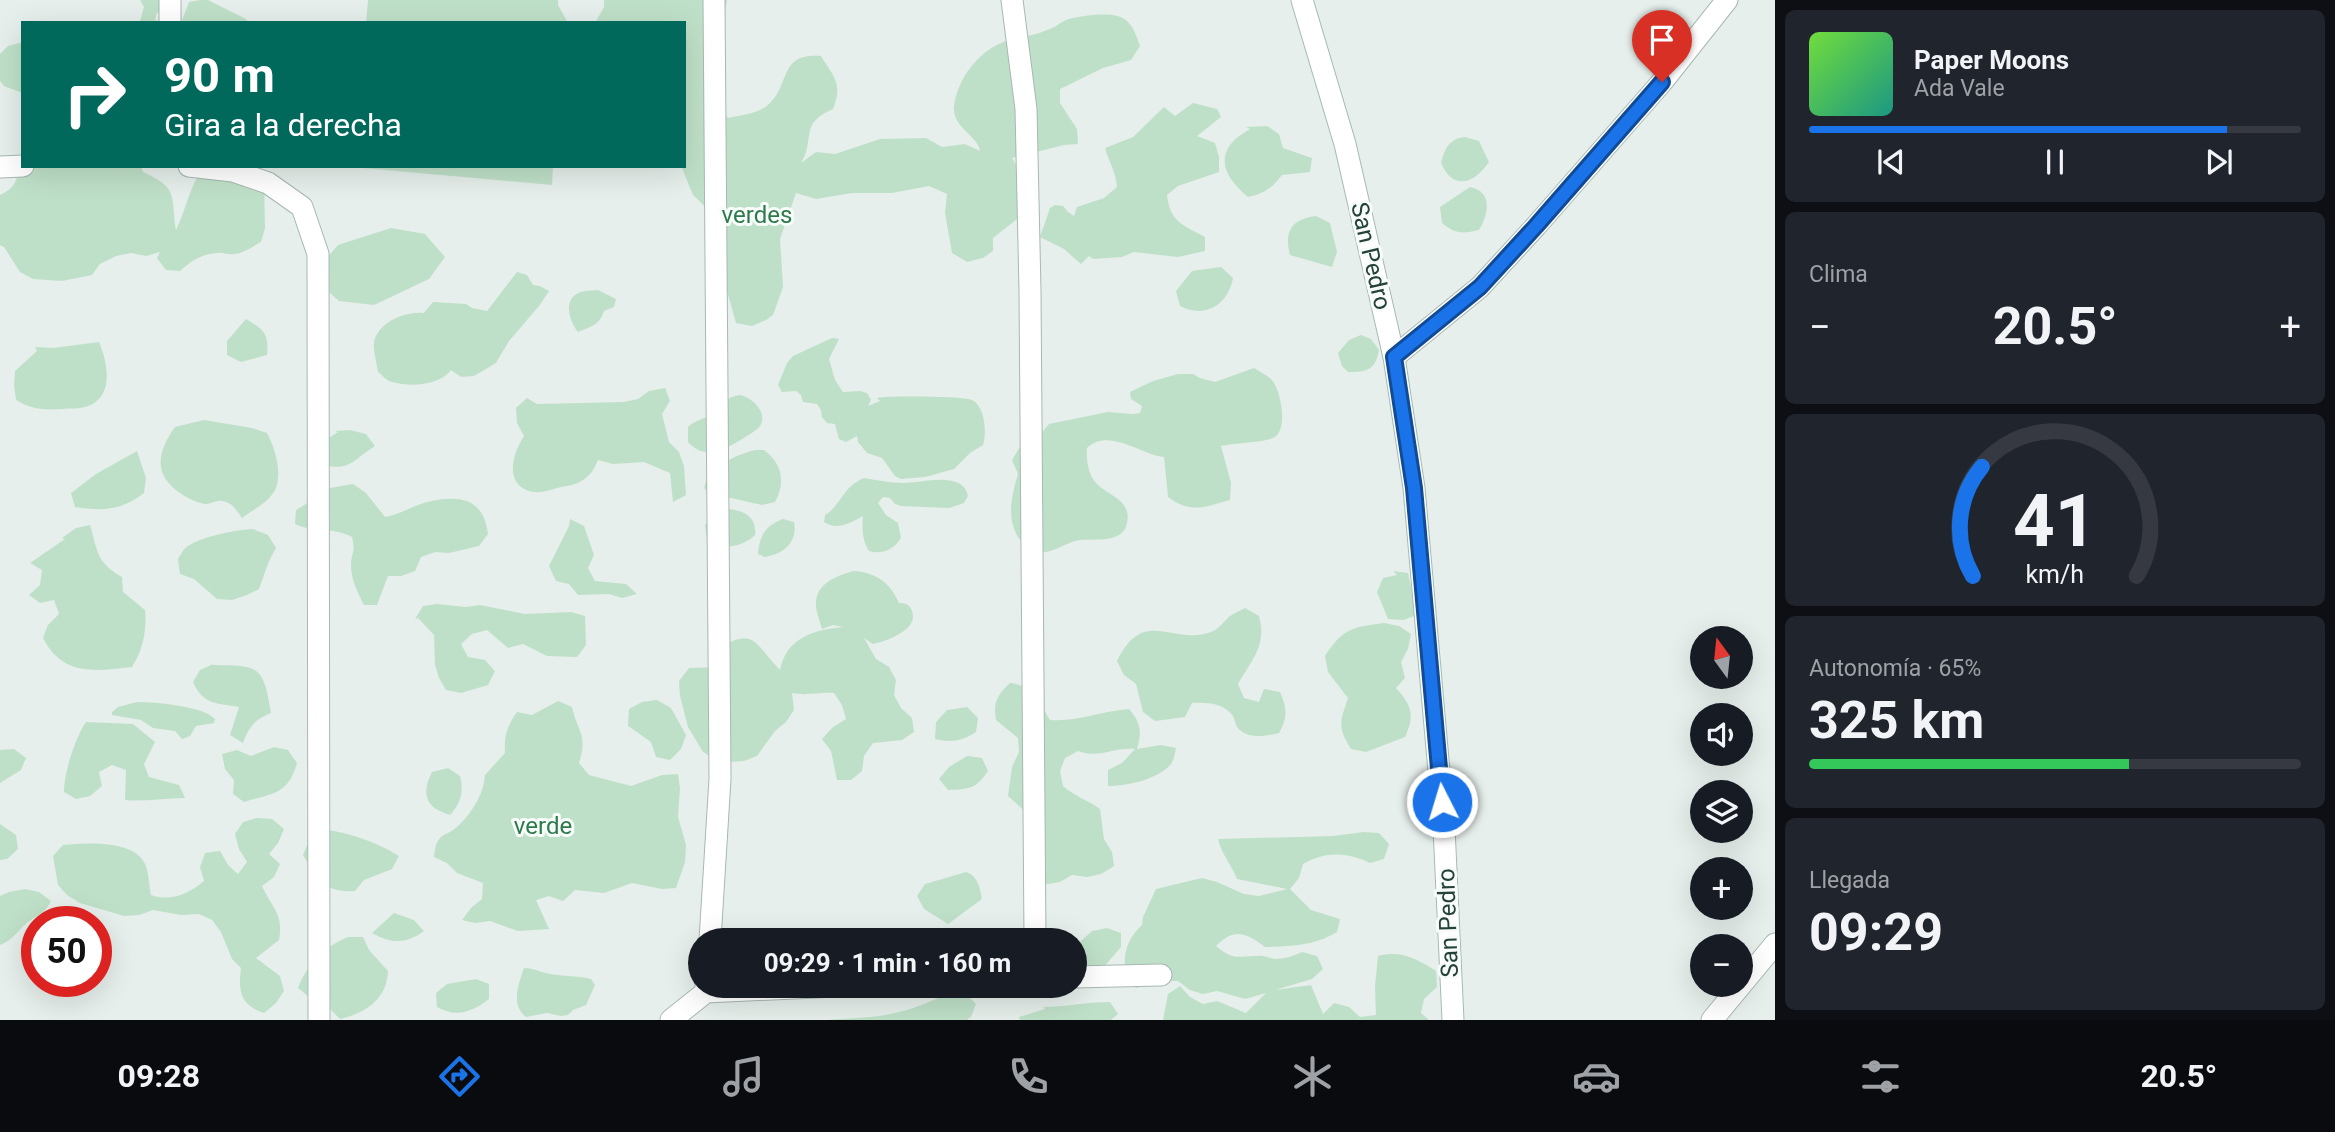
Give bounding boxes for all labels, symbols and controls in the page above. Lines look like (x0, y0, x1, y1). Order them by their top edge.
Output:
pin (1632, 10, 1692, 82)
icon: arrive (1643, 21, 1681, 59)
text: Paper Moons (1914, 45, 2069, 75)
text: 90 m (164, 47, 275, 104)
icon: right (49, 49, 140, 140)
text: Ada Vale (1914, 75, 2005, 102)
text: Gira a la derecha (164, 106, 402, 144)
icon: previous (1872, 143, 1910, 181)
icon: pause (2036, 143, 2074, 181)
icon: next (2200, 143, 2238, 181)
street label: San Pedro (1345, 200, 1397, 312)
park label: verdes (722, 201, 792, 229)
text: Clima (1809, 261, 1868, 288)
text: 20.5° (1993, 296, 2118, 357)
text: − (1809, 305, 1831, 349)
text: + (2279, 305, 2301, 349)
text: 41 (2013, 478, 2097, 564)
text: km/h (2026, 560, 2084, 589)
north arrow (1690, 626, 1754, 690)
map controls (1690, 626, 1753, 997)
text: Autonomía · 65% (1809, 655, 1981, 682)
text: 325 km (1809, 690, 1984, 751)
button: sound (1690, 703, 1753, 766)
position arrow (1405, 765, 1479, 839)
button: layers (1690, 780, 1753, 843)
park label: verde (514, 812, 572, 840)
button: + (1690, 857, 1753, 920)
text: Llegada (1809, 867, 1890, 894)
street label: San Pedro (1432, 868, 1464, 978)
text: 09:29 (1809, 902, 1943, 963)
speed limit sign: 50 (21, 906, 112, 997)
button: − (1690, 934, 1753, 997)
text: 09:29 · 1 min · 160 m (764, 948, 1011, 978)
icon: directions (435, 1052, 484, 1101)
icon: music (719, 1052, 768, 1101)
icon: phone (1004, 1052, 1053, 1101)
icon: climate (1288, 1052, 1337, 1101)
icon: car (1572, 1052, 1621, 1101)
icon: filters (1856, 1052, 1905, 1101)
text: 09:28 (118, 1057, 200, 1095)
text: 20.5° (2140, 1057, 2217, 1095)

